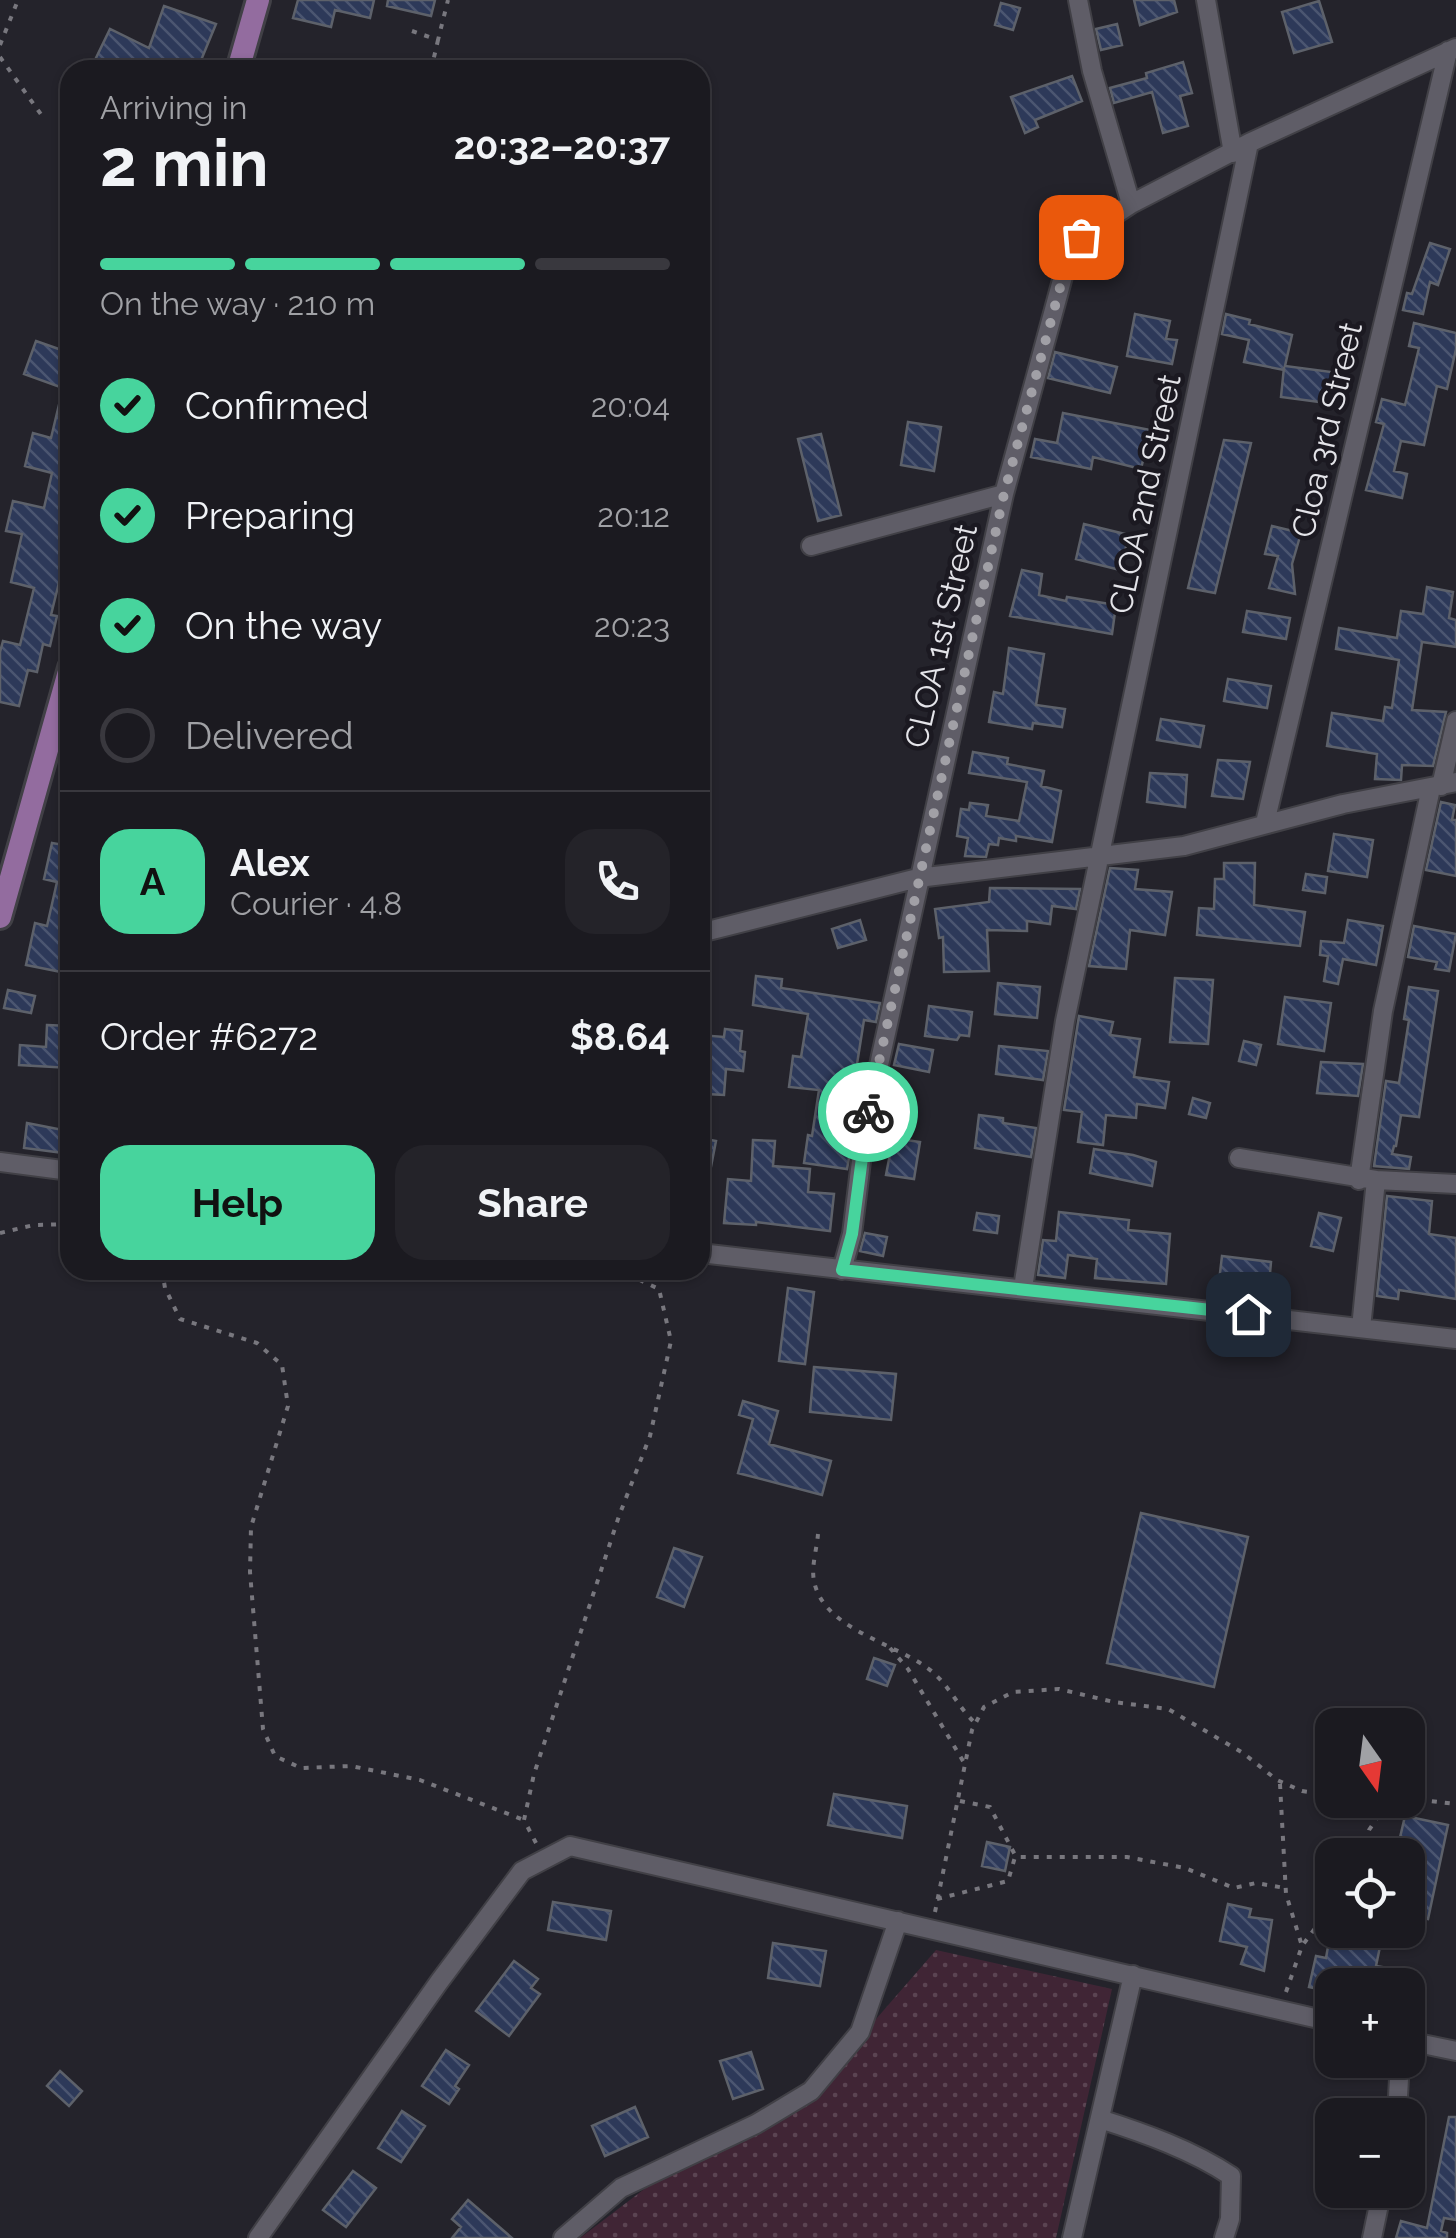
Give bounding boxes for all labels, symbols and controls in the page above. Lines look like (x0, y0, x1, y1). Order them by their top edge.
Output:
text: Arriving in (100, 89, 247, 126)
text: 20:32–20:37 (454, 123, 670, 168)
text: 2 min (100, 125, 269, 201)
pin (1039, 195, 1124, 280)
icon: bag (1054, 210, 1109, 265)
text: On the way · 210 m (100, 285, 375, 322)
street label: Cloa 3rd Street (1284, 318, 1369, 541)
street label: CLOA 2nd Street (1101, 371, 1188, 617)
icon: check (100, 378, 155, 433)
text: Confirmed (185, 383, 369, 428)
text: 20:04 (591, 387, 670, 424)
icon: check (100, 488, 155, 543)
text: Preparing (185, 493, 355, 538)
text: 20:12 (597, 497, 670, 534)
street label: CLOA 1st Street (897, 520, 984, 751)
icon: check (100, 598, 155, 653)
text: On the way (185, 603, 382, 648)
text: 20:23 (594, 607, 670, 644)
text: Delivered (185, 713, 354, 758)
button: phone (565, 829, 670, 934)
text: Alex (230, 840, 310, 885)
text: A (140, 859, 165, 904)
text: Courier · 4.8 (230, 885, 402, 922)
text: Order #6272 (100, 1014, 318, 1059)
text: $8.64 (570, 1014, 670, 1059)
courier (818, 1062, 918, 1162)
icon: bike (841, 1085, 896, 1140)
button: Help (100, 1145, 375, 1260)
button: Share (395, 1145, 670, 1260)
pin (1206, 1272, 1291, 1357)
icon: home (1221, 1287, 1276, 1342)
north arrow (1315, 1708, 1425, 1818)
map controls (1315, 1708, 1425, 2208)
button: locate (1315, 1838, 1425, 1948)
button: + (1315, 1968, 1425, 2078)
button: − (1315, 2098, 1425, 2208)

